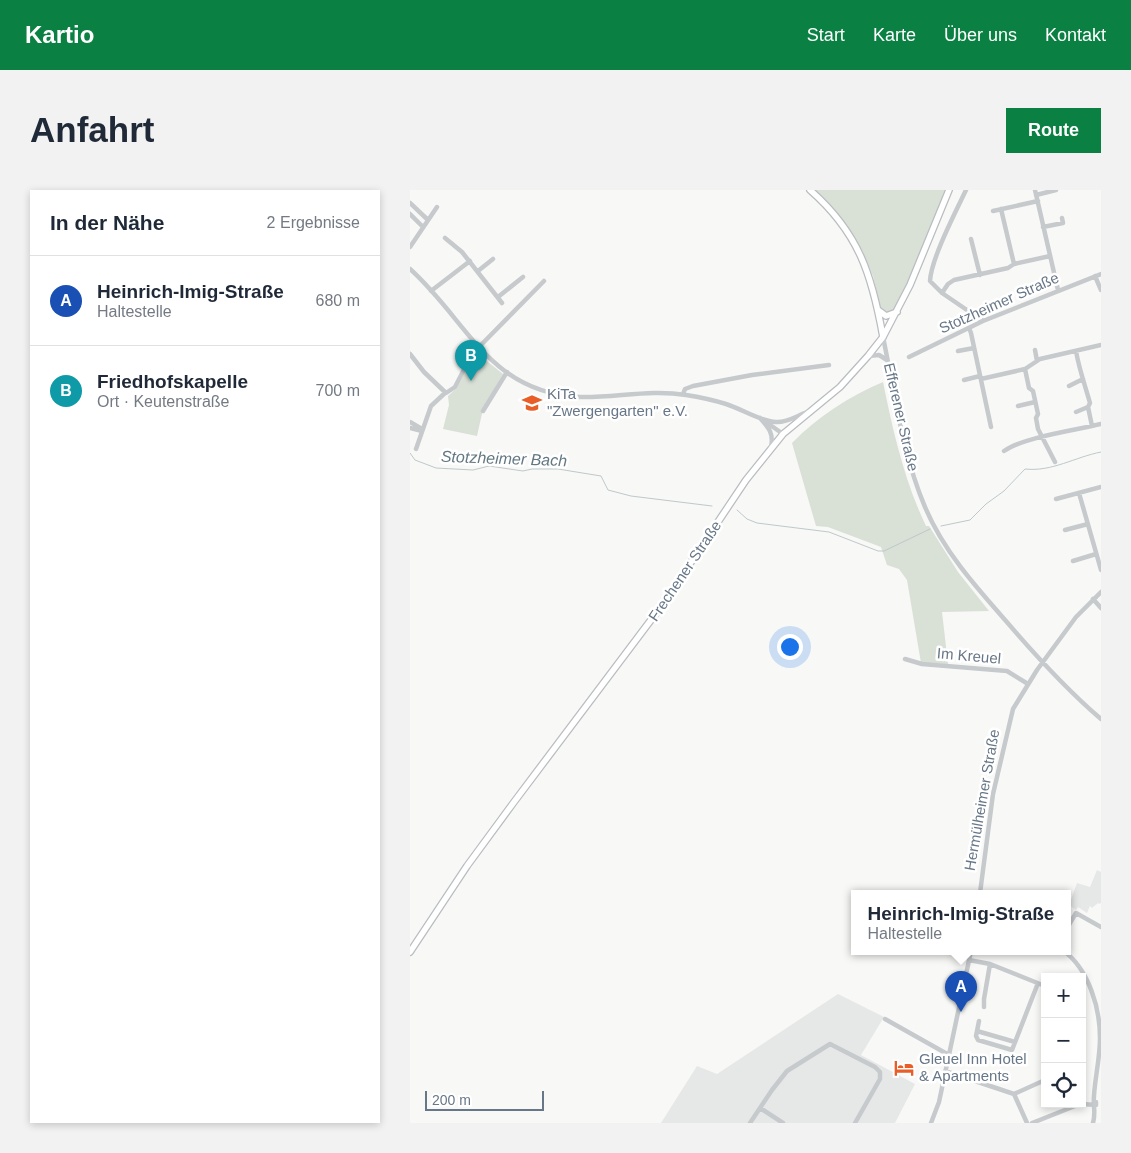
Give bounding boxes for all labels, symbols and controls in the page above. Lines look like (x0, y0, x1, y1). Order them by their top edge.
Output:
text: Kartio (25, 21, 94, 48)
text: Start (807, 25, 845, 45)
text: Karte (873, 25, 916, 45)
text: Über uns (944, 25, 1017, 45)
text: Kontakt (1045, 25, 1106, 45)
button: Route (1006, 108, 1101, 153)
text: Anfahrt (30, 110, 154, 149)
text: In der Nähe (50, 211, 164, 234)
text: 2 Ergebnisse (267, 214, 360, 231)
street label: Stotzheimer Straße (936, 268, 1061, 337)
text: Heinrich-Imig-Straße (97, 281, 284, 302)
text: A (60, 292, 72, 309)
text: 680 m (316, 292, 360, 309)
text: Haltestelle (97, 303, 172, 320)
pin: B (455, 340, 487, 381)
street label: Efferener Straße (881, 361, 922, 473)
text: Friedhofskapelle (97, 371, 248, 392)
text: B (60, 382, 72, 399)
text: 700 m (316, 382, 360, 399)
place label: KiTa "Zwergengarten" e.V. (547, 385, 688, 419)
school or university icon: KiTa "Zwergengarten" e.V. (521, 392, 543, 414)
text: Ort · Keutenstraße (97, 393, 230, 410)
water label: Stotzheimer Bach (441, 448, 567, 469)
street label: Frechener Straße (645, 517, 724, 624)
your location (777, 634, 803, 660)
street label: Im Kreuel (936, 644, 1002, 667)
street label: Hermülheimer Straße (961, 728, 1002, 872)
popup (851, 890, 1071, 955)
text: Heinrich-Imig-Straße (868, 903, 1054, 924)
text: Haltestelle (868, 925, 942, 942)
pin: A (945, 971, 977, 1012)
map controls (1041, 973, 1086, 1108)
button: + (1041, 973, 1086, 1018)
button: − (1041, 1018, 1086, 1063)
place label: Gleuel Inn Hotel & Apartments (919, 1050, 1027, 1084)
hotel icon: Gleuel Inn Hotel & Apartments (893, 1057, 915, 1079)
button: locate (1041, 1063, 1086, 1108)
scale bar (425, 1088, 544, 1111)
text: 200 m (432, 1092, 471, 1108)

